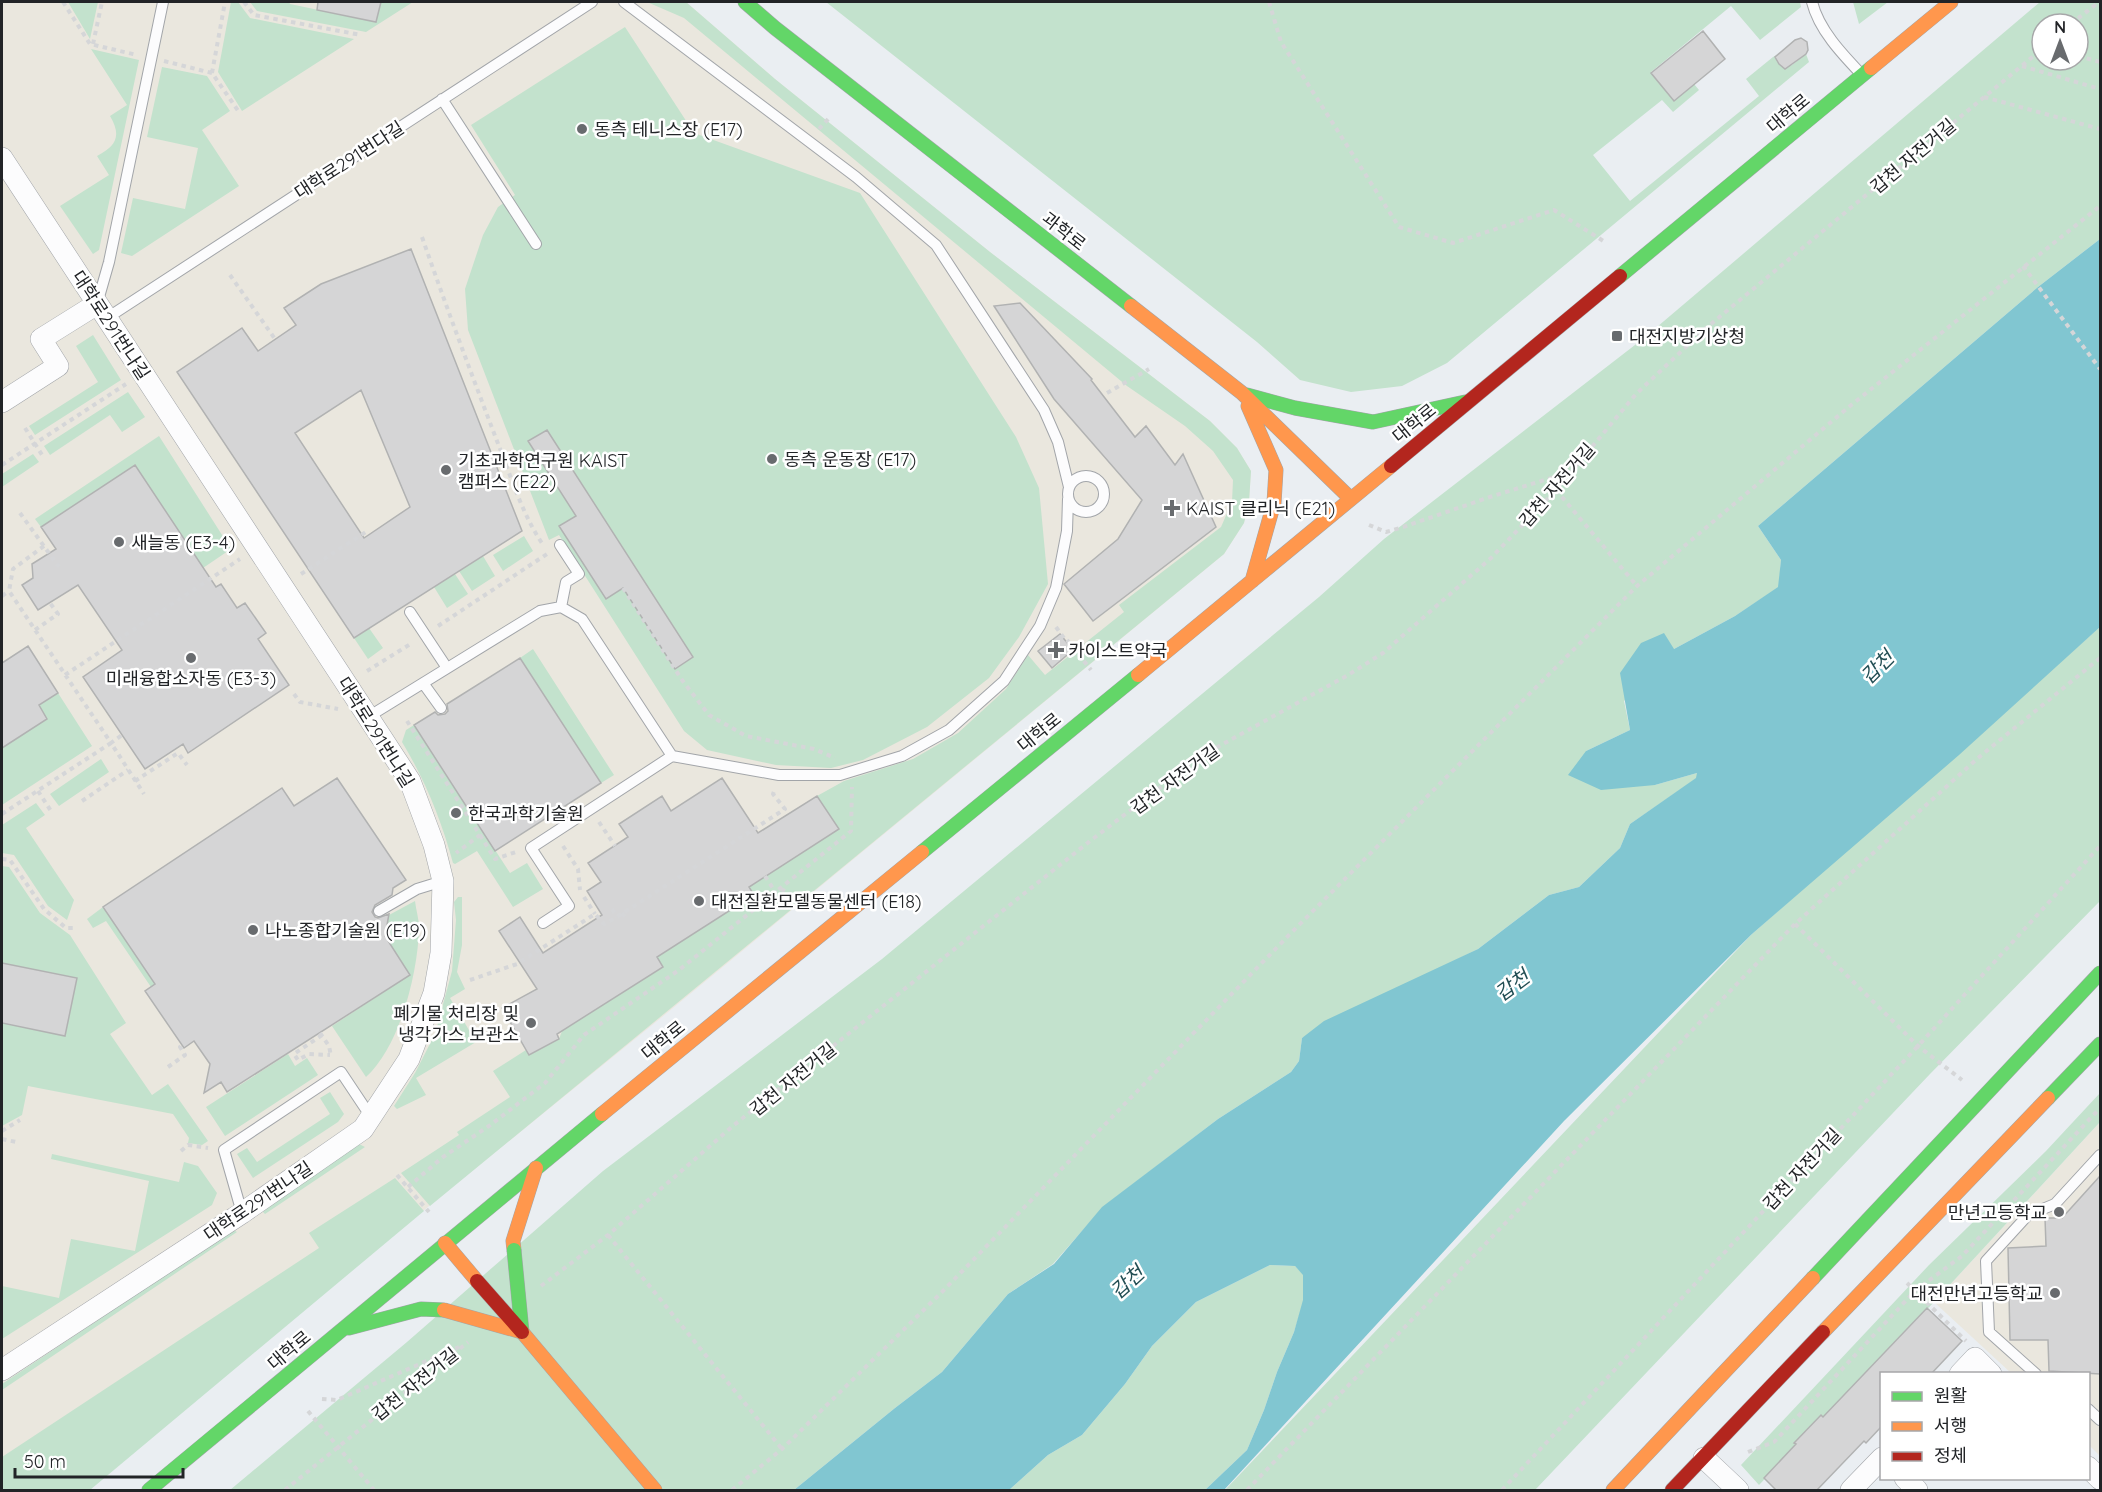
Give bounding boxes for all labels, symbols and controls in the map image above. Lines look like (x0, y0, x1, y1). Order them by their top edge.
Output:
north arrow (2030, 12, 2090, 72)
text: N (2054, 17, 2066, 37)
street label: 대학로 (1762, 88, 1814, 138)
street label: 갑천 자전거길 (1866, 114, 1960, 198)
street label: 대학로291번다길 (290, 116, 408, 204)
place label: 동측 테니스장 (E17) (594, 118, 743, 141)
marker: 동측 테니스장 (E17) (575, 122, 589, 136)
street label: 과학로 (1037, 207, 1091, 255)
street label: 대학로291번나길 (67, 266, 155, 384)
place label: 대전지방기상청 (1629, 325, 1745, 348)
marker: 대전지방기상청 (1610, 329, 1624, 343)
street label: 대학로 (1387, 398, 1441, 448)
street label: 갑천 자전거길 (1514, 438, 1600, 532)
place label: 동측 운동장 (E17) (784, 448, 916, 471)
place label: 기초과학연구원 KAIST 캠퍼스 (E22) (458, 449, 628, 493)
marker: 동측 운동장 (E17) (765, 452, 779, 466)
marker: 기초과학연구원 KAIST 캠퍼스 (E22) (439, 463, 453, 477)
place label: KAIST 클리닉 (E21) (1186, 497, 1335, 520)
marker: KAIST 클리닉 (E21) (1163, 499, 1181, 517)
place label: 새늘동 (E3-4) (131, 531, 235, 554)
marker: 새늘동 (E3-4) (112, 535, 126, 549)
place label: 카이스트약국 (1068, 639, 1167, 662)
marker: 카이스트약국 (1049, 643, 1063, 657)
water label: 갑천 (1855, 643, 1901, 689)
marker: 미래융합소자동 (E3-3) (184, 651, 198, 665)
place label: 미래융합소자동 (E3-3) (106, 667, 276, 690)
street label: 대학로291번나길 (333, 672, 419, 792)
street label: 대학로 (1012, 707, 1066, 757)
street label: 갑천 자전거길 (1126, 739, 1224, 819)
place label: 한국과학기술원 (468, 802, 584, 825)
marker: 한국과학기술원 (449, 806, 463, 820)
place label: 대전질환모델동물센터 (E18) (711, 890, 922, 913)
marker: 대전질환모델동물센터 (E18) (692, 894, 706, 908)
place label: 나노종합기술원 (E19) (265, 919, 426, 942)
marker: 나노종합기술원 (E19) (246, 923, 260, 937)
water label: 갑천 (1490, 962, 1536, 1006)
place label: 폐기물 처리장 및 냉각가스 보관소 (393, 1002, 519, 1046)
street label: 대학로 (636, 1015, 690, 1065)
marker: 폐기물 처리장 및 냉각가스 보관소 (524, 1016, 538, 1030)
street label: 갑천 자전거길 (745, 1037, 841, 1121)
street label: 갑천 자전거길 (1758, 1123, 1846, 1215)
street label: 대학로291번나길 (199, 1156, 317, 1246)
place label: 만년고등학교 (1948, 1201, 2047, 1224)
marker: 만년고등학교 (2052, 1205, 2066, 1219)
water label: 갑천 (1105, 1259, 1151, 1304)
place label: 대전만년고등학교 (1911, 1282, 2043, 1305)
marker: 대전만년고등학교 (2048, 1286, 2062, 1300)
street label: 대학로 (263, 1325, 315, 1375)
street label: 갑천 자전거길 (367, 1342, 463, 1426)
legend (1880, 1372, 2090, 1480)
text: 원활 (1934, 1384, 1967, 1407)
text: 서행 (1934, 1414, 1967, 1437)
scale bar (15, 1441, 183, 1479)
text: 정체 (1934, 1444, 1967, 1467)
text: 50 m (24, 1450, 66, 1473)

